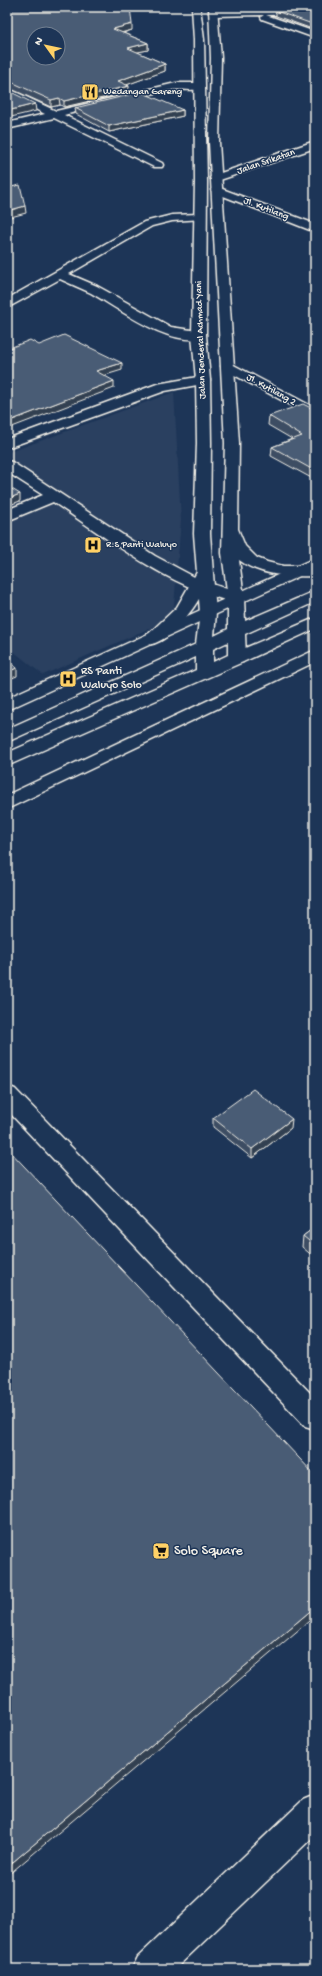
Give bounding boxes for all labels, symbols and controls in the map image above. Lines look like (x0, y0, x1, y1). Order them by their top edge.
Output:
north arrow (26, 26, 66, 66)
text: N (32, 35, 46, 48)
restaurant icon: Wedangan Gareng (80, 82, 100, 102)
place label: Wedangan Gareng (103, 86, 182, 98)
street label: Jalan Srikatan (235, 146, 297, 178)
street label: Jl. Kutilang (242, 195, 291, 223)
street label: Jalan Jenderal Achmad Yani (193, 281, 209, 399)
street label: Jl. Kutilang 2 (244, 371, 298, 409)
hospital icon: R.S Panti Waluyo (83, 535, 103, 555)
place label: R.S Panti Waluyo (106, 539, 177, 551)
place label: RS Panti Waluyo Solo (81, 665, 142, 693)
hospital icon: RS Panti Waluyo Solo (58, 669, 78, 689)
supermarket icon: Solo Square (151, 1541, 171, 1561)
place label: Solo Square (174, 1543, 244, 1560)

